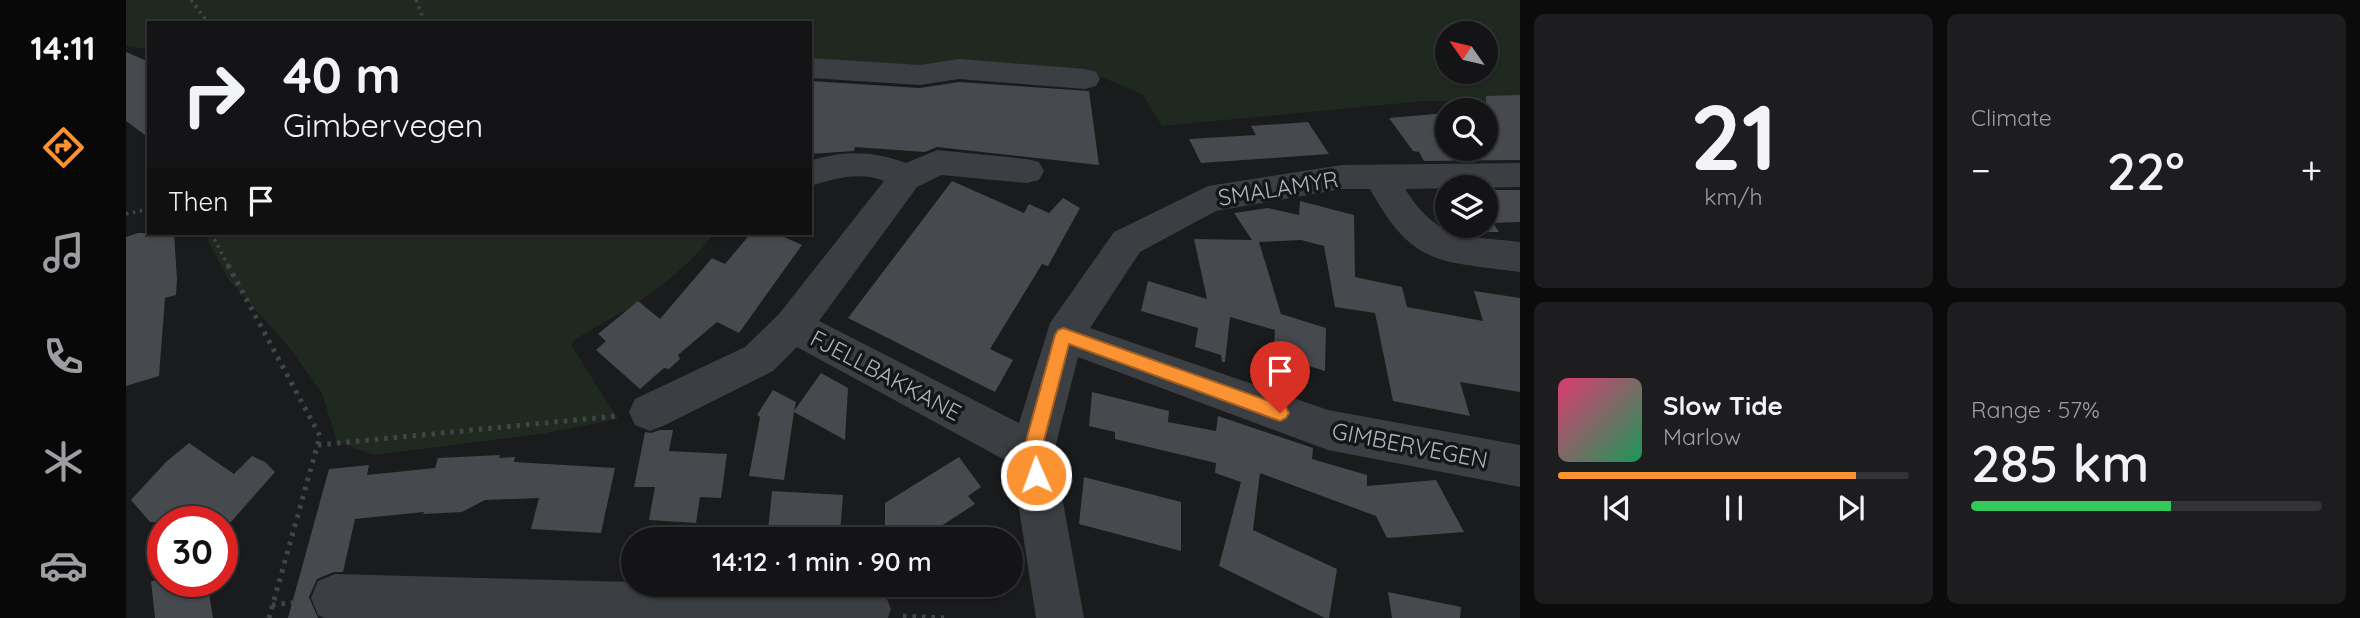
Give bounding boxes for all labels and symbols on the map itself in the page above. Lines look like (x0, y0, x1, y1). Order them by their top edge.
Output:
north arrow (1435, 21, 1498, 84)
street label: SMALAMYR (1216, 164, 1340, 212)
street label: FJELLBAKKANE (806, 323, 966, 427)
pin (1250, 341, 1310, 413)
street label: GIMBERVEGEN (1330, 416, 1490, 474)
position arrow (999, 438, 1073, 512)
speed limit sign: 30 (147, 506, 238, 597)

